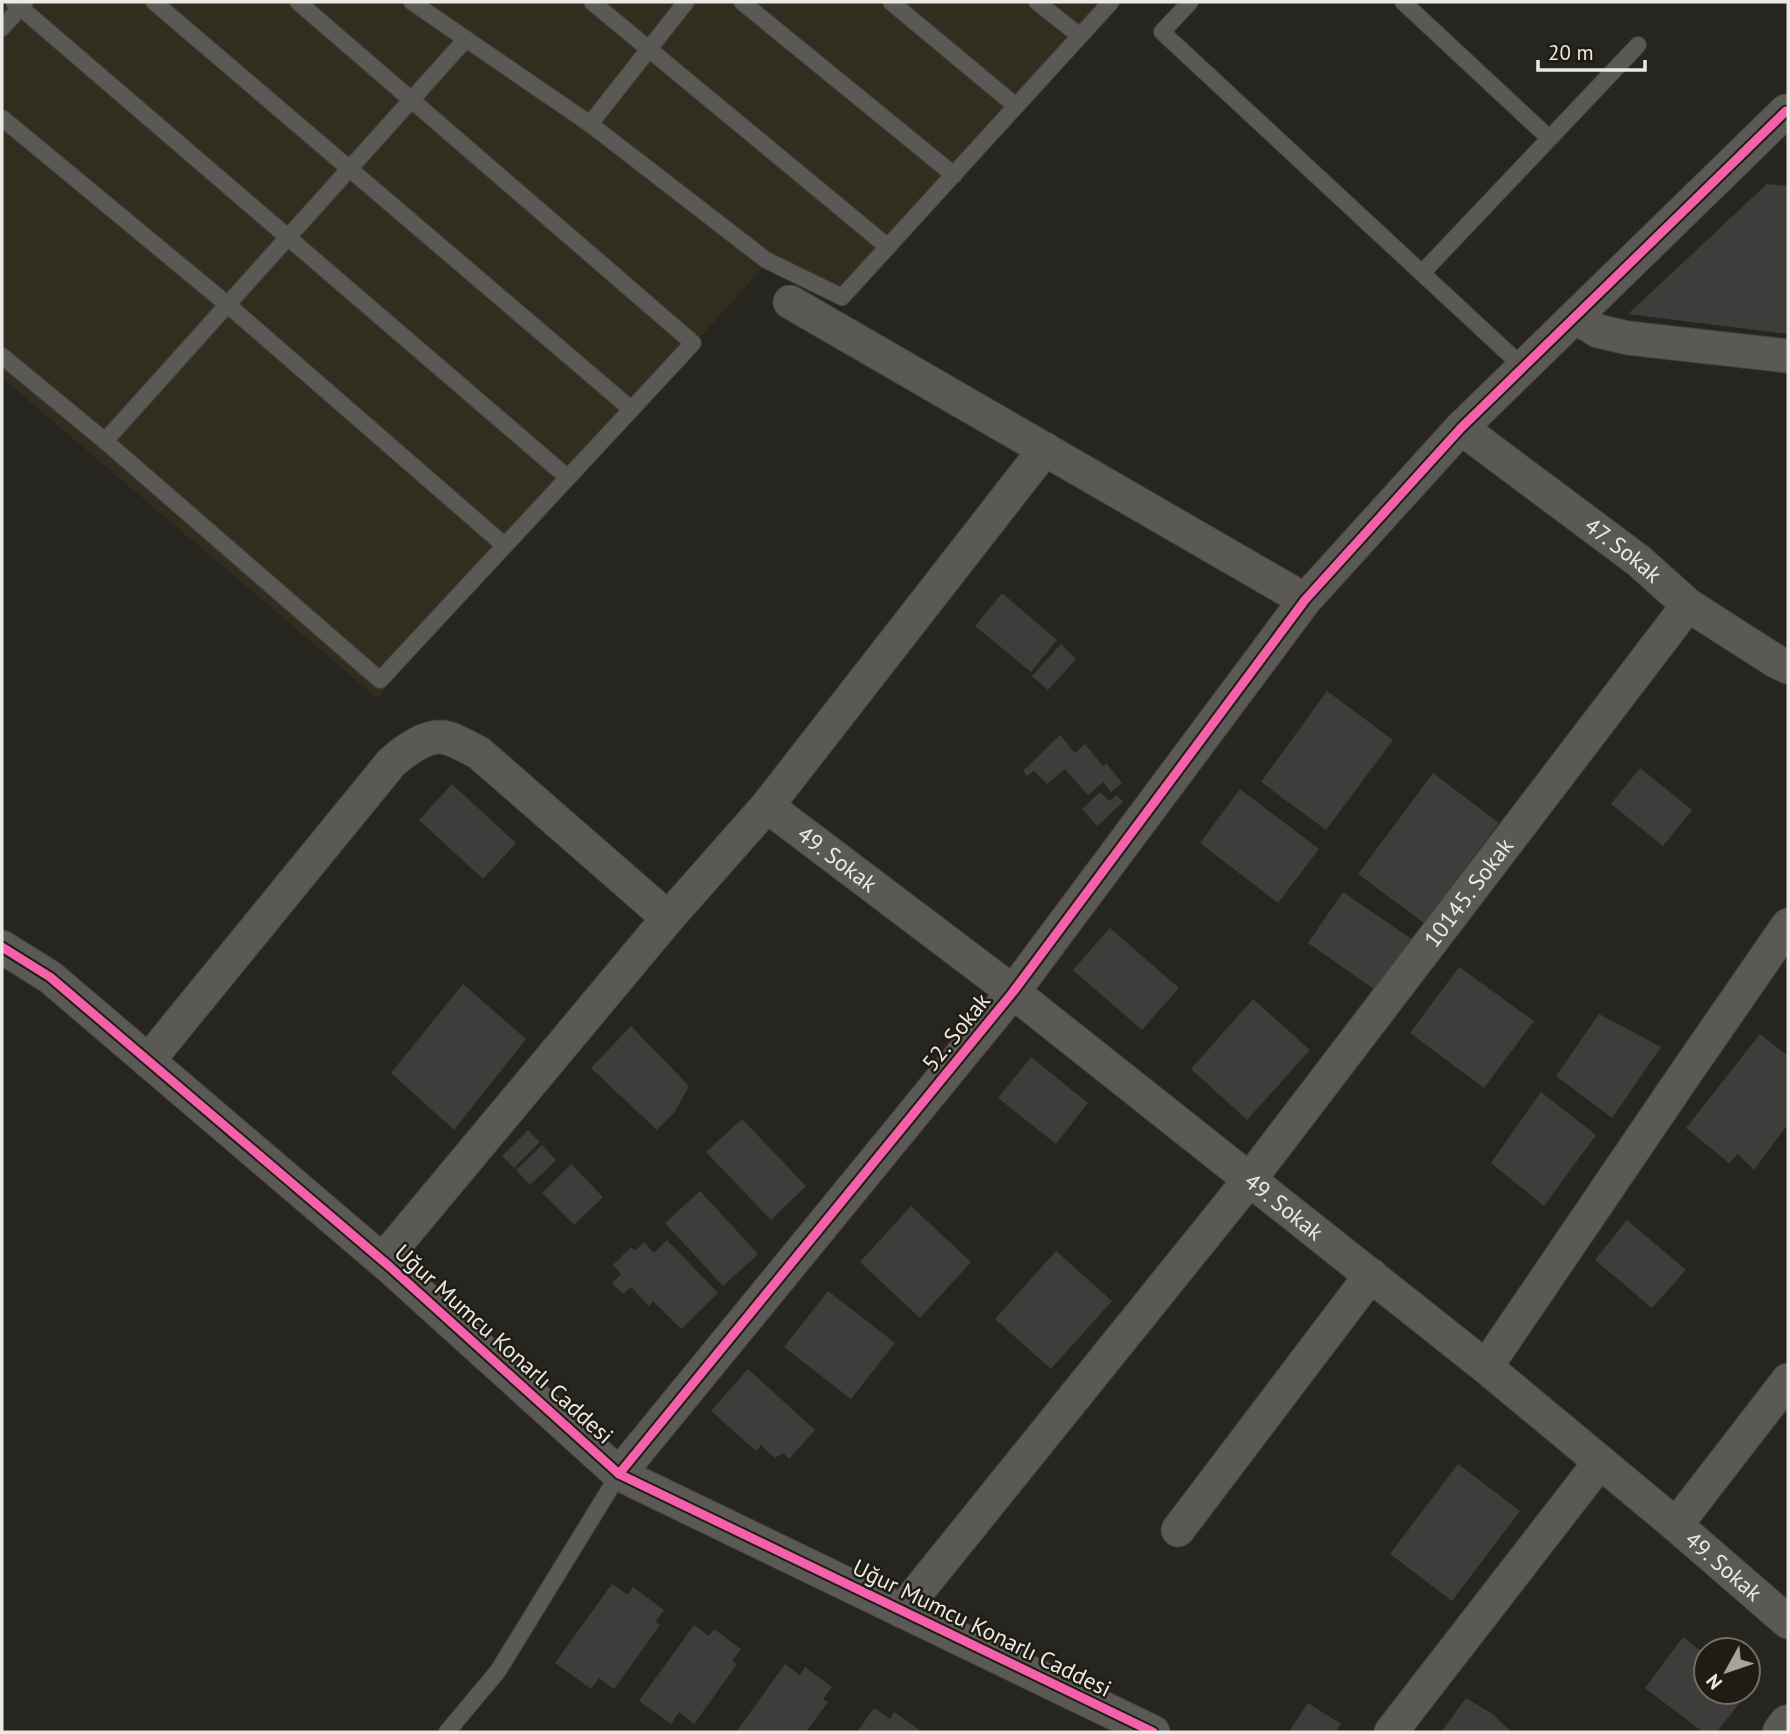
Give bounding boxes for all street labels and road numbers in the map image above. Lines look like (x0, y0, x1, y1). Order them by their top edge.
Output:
street label: 47. Sokak (1579, 511, 1668, 589)
street label: 49. Sokak (792, 819, 883, 898)
street label: 10145. Sokak (1417, 832, 1519, 953)
street label: 52. Sokak (915, 987, 996, 1077)
street label: 49. Sokak (1239, 1166, 1329, 1246)
street label: Uğur Mumcu Konarlı Caddesi (389, 1238, 620, 1450)
street label: 49. Sokak (1679, 1525, 1768, 1607)
street label: Uğur Mumcu Konarlı Caddesi (848, 1552, 1116, 1703)

